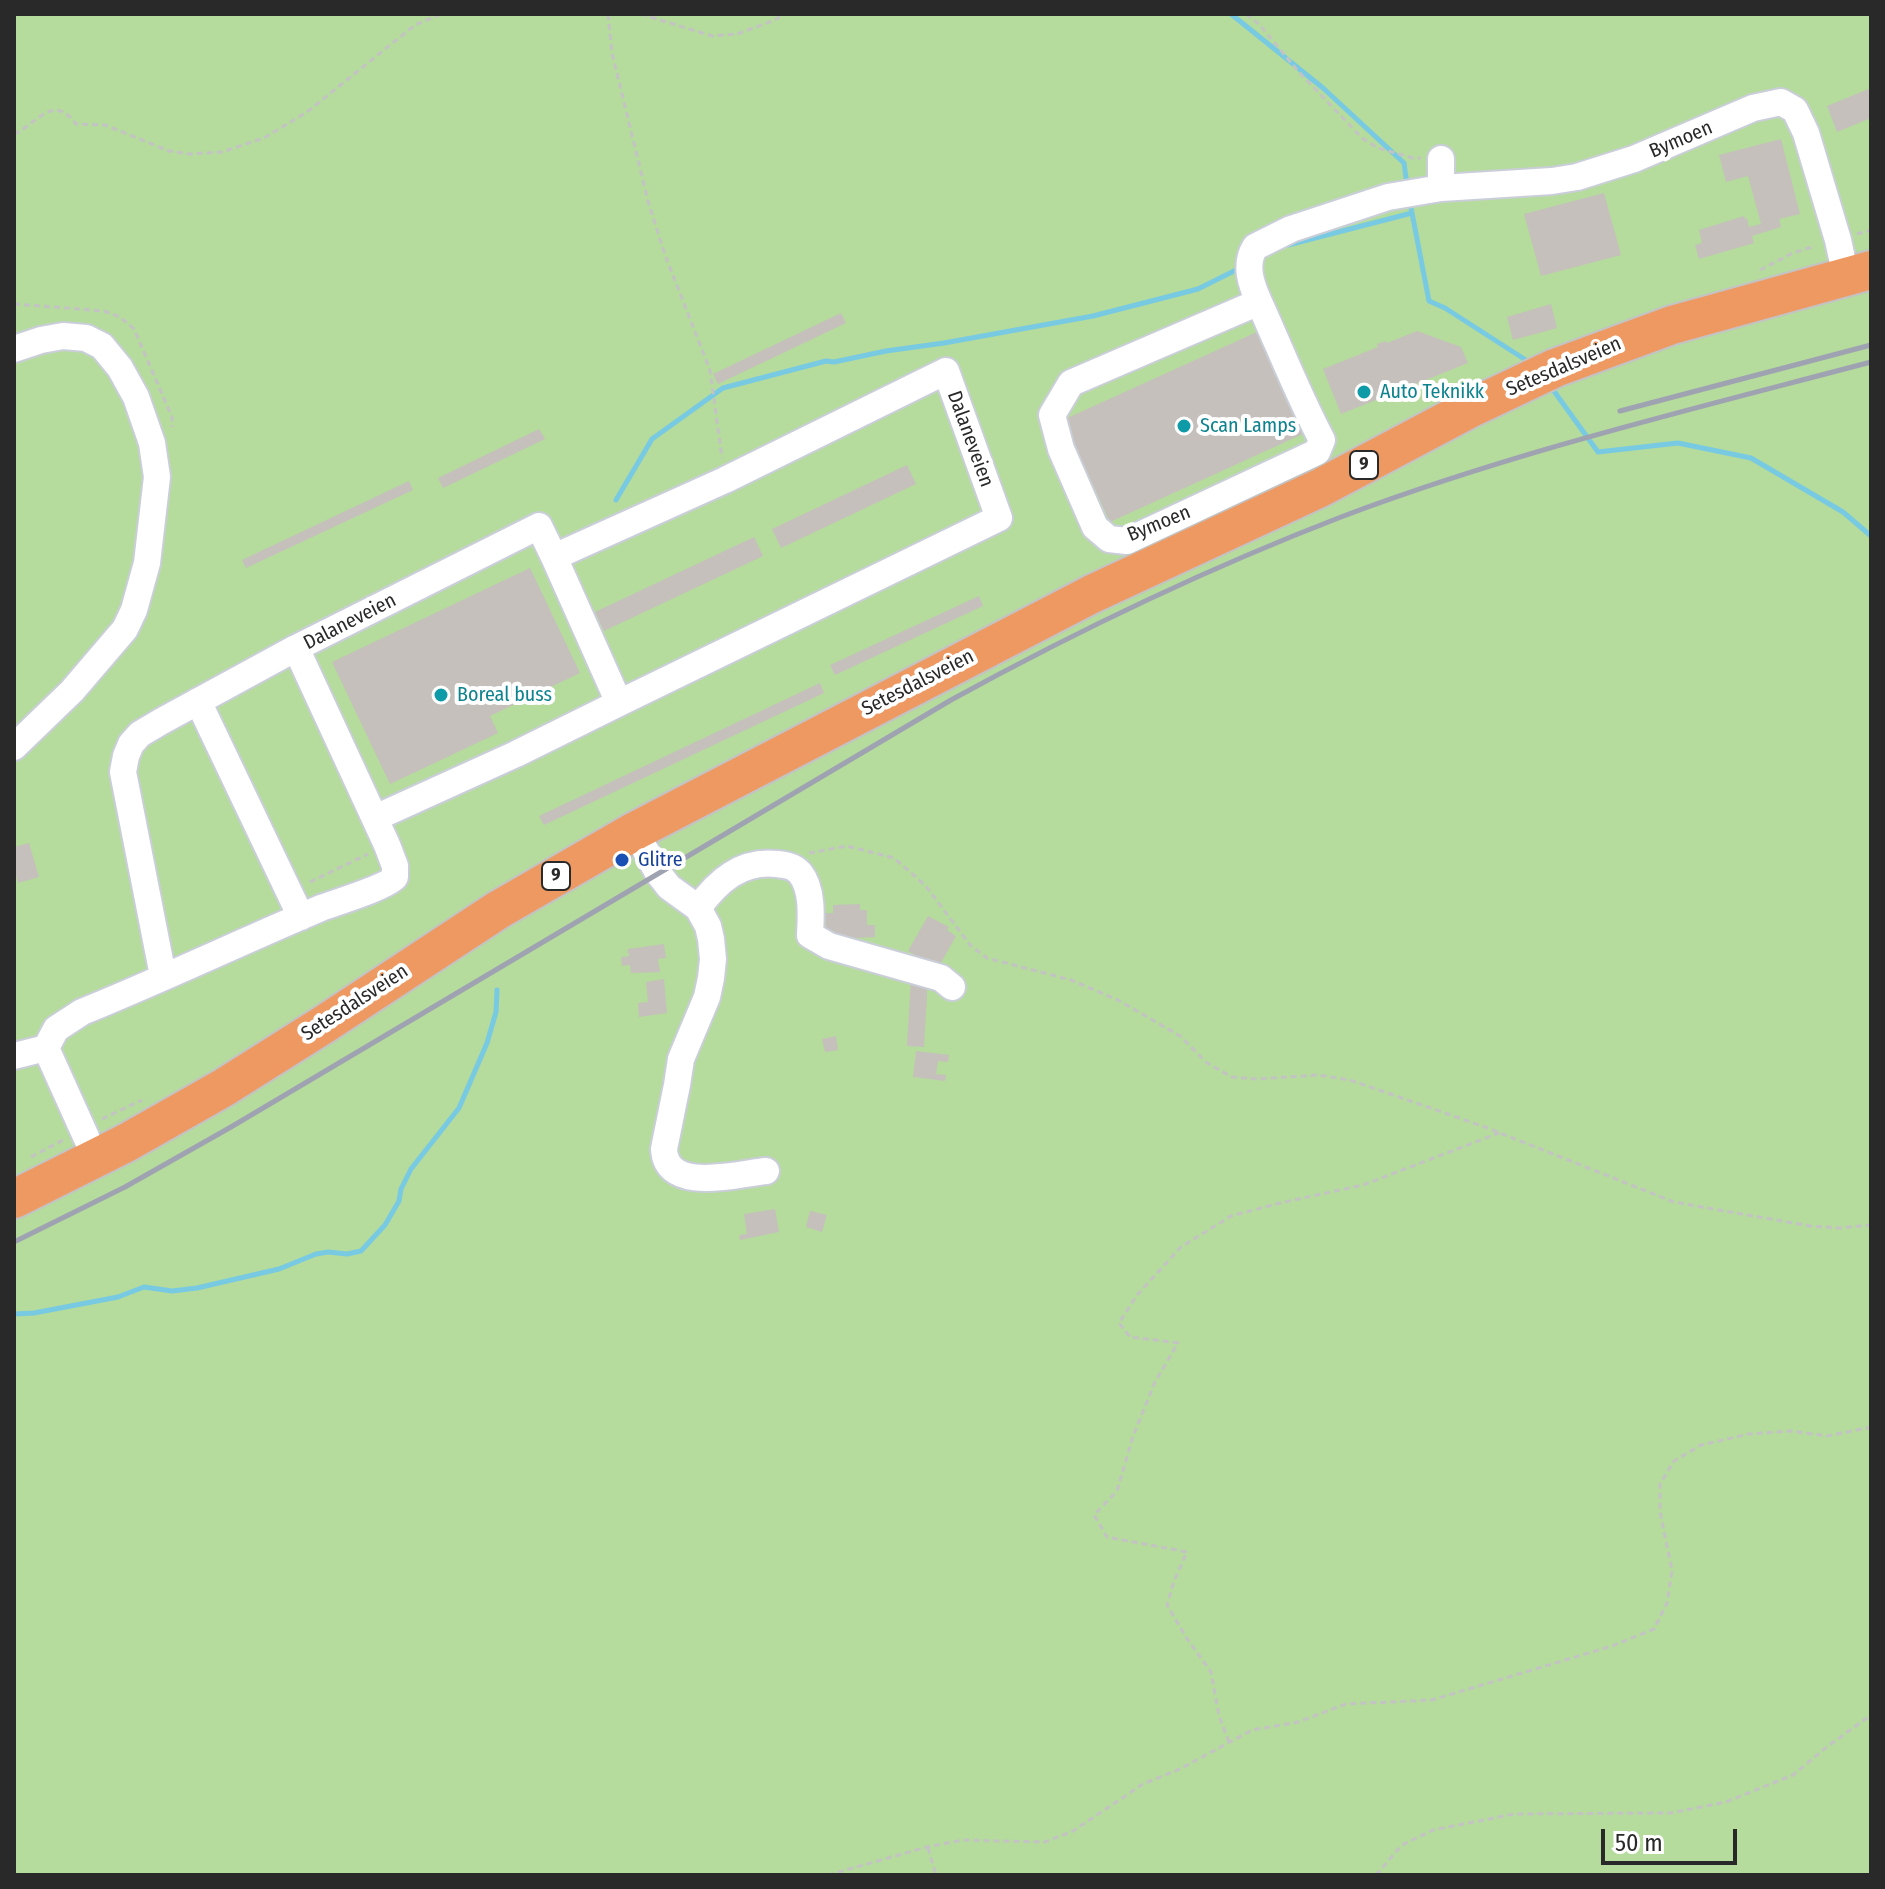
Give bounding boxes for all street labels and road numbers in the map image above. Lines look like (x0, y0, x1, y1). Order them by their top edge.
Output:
street label: Bymoen (1646, 116, 1716, 164)
street label: Setesdalsveien (1503, 332, 1625, 402)
street label: Dalaneveien (942, 388, 998, 490)
road number: 9 (1350, 451, 1378, 479)
street label: Bymoen (1124, 500, 1194, 548)
street label: Dalaneveien (300, 588, 400, 656)
street label: Setesdalsveien (858, 645, 978, 721)
road number: 9 (542, 862, 570, 890)
street label: Setesdalsveien (297, 960, 413, 1046)

